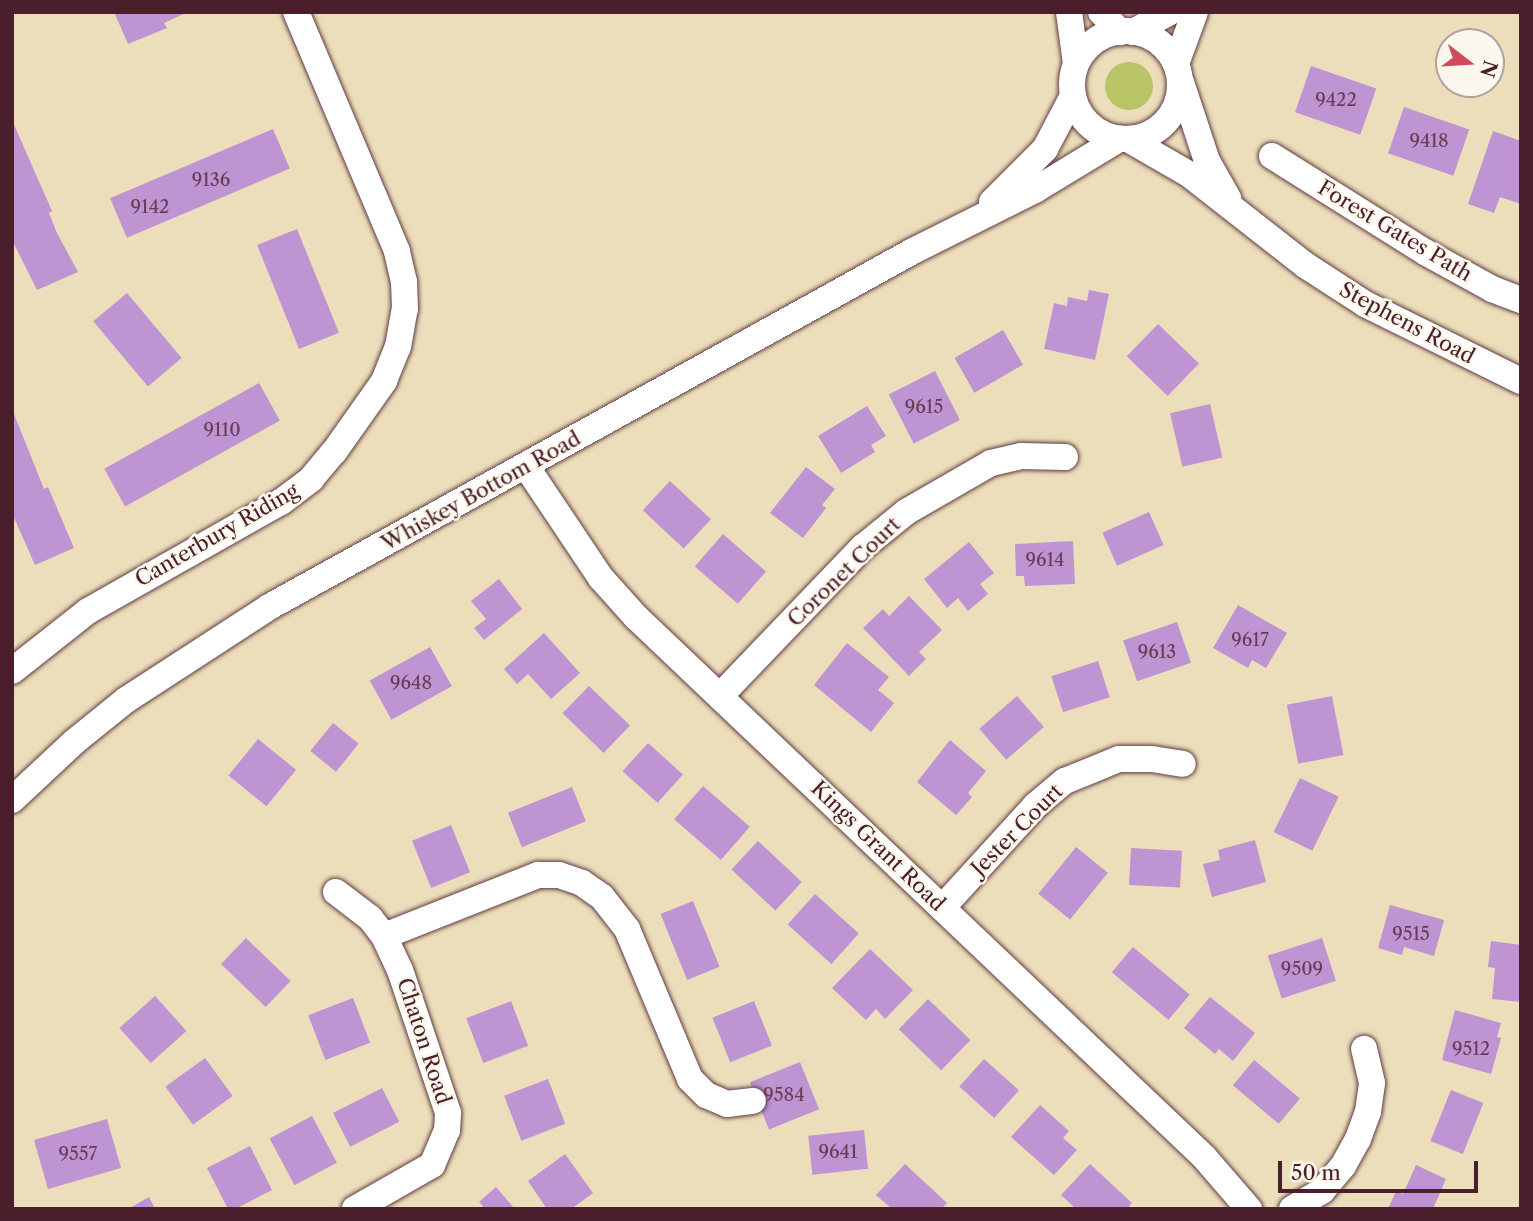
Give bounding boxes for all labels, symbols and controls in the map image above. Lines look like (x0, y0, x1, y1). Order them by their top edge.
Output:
north arrow (1435, 28, 1505, 98)
text: N (1475, 57, 1502, 80)
house number: 9422 (1315, 89, 1357, 111)
house number: 9418 (1409, 130, 1449, 152)
house number: 9136 (192, 169, 230, 191)
street label: Forest Gates Path (1313, 175, 1477, 287)
house number: 9142 (131, 196, 169, 218)
street label: Stephens Road (1335, 277, 1479, 369)
house number: 9615 (905, 396, 943, 418)
house number: 9110 (203, 419, 241, 441)
street label: Whiskey Bottom Road (377, 426, 585, 556)
street label: Canterbury Riding (130, 478, 304, 592)
street label: Coronet Court (782, 512, 906, 632)
house number: 9614 (1025, 549, 1065, 571)
house number: 9617 (1231, 629, 1269, 651)
house number: 9613 (1138, 641, 1176, 663)
house number: 9648 (390, 672, 432, 694)
street label: Kings Grant Road (806, 776, 950, 916)
street label: Jester Court (966, 779, 1068, 881)
house number: 9515 (1392, 923, 1430, 945)
house number: 9509 (1281, 958, 1323, 980)
street label: Chaton Road (392, 975, 456, 1107)
house number: 9512 (1452, 1038, 1490, 1060)
house number: 9584 (763, 1084, 805, 1106)
house number: 9641 (818, 1141, 858, 1163)
house number: 9557 (59, 1143, 97, 1165)
scale bar (1281, 1148, 1480, 1192)
text: 50 m (1291, 1160, 1341, 1185)

